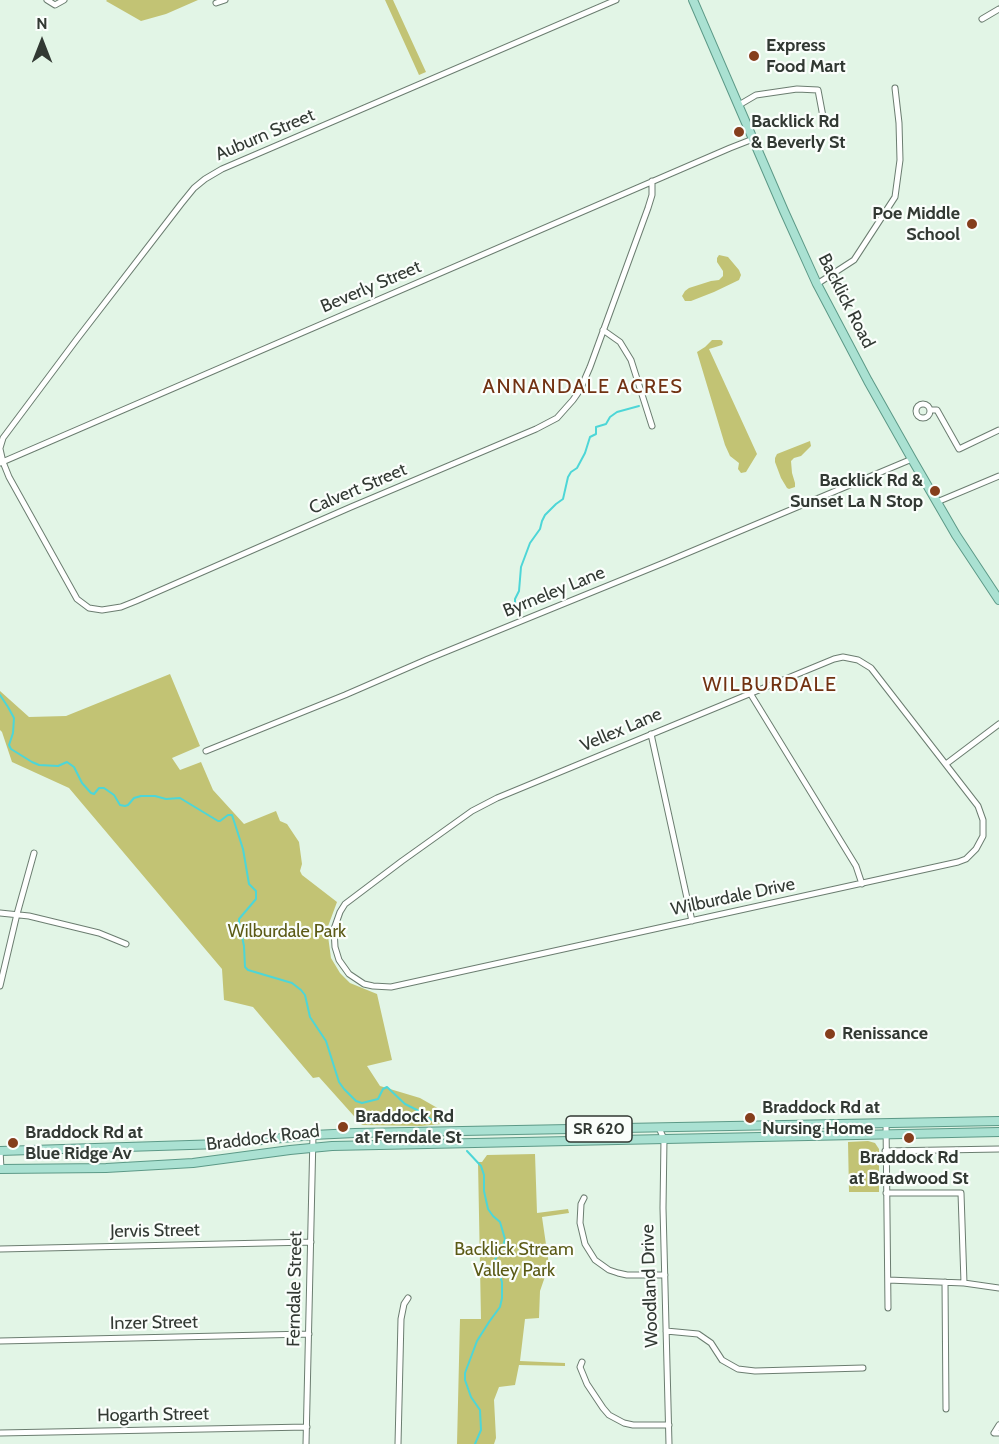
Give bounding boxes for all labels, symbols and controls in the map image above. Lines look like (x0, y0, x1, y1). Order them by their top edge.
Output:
north arrow (12, 12, 72, 72)
text: N (36, 14, 48, 33)
place label: Express Food Mart (766, 35, 846, 78)
marker: Express Food Mart (747, 49, 761, 63)
street label: Auburn Street (212, 104, 318, 166)
place label: Backlick Rd & Beverly St (751, 111, 846, 154)
marker: Backlick Rd & Beverly St (732, 125, 746, 139)
place label: Poe Middle School (872, 203, 960, 246)
marker: Poe Middle School (965, 217, 979, 231)
street label: Backlick Road (813, 250, 879, 352)
street label: Beverly Street (318, 256, 424, 318)
district label: ANNANDALE ACRES (483, 375, 683, 399)
street label: Calvert Street (306, 459, 410, 519)
place label: Backlick Rd & Sunset La N Stop (790, 470, 923, 512)
marker: Backlick Rd & Sunset La N Stop (928, 484, 942, 498)
street label: Byrneley Lane (500, 562, 608, 622)
district label: WILBURDALE (702, 673, 838, 697)
street label: Vellex Lane (577, 703, 665, 757)
street label: Wilburdale Drive (669, 873, 797, 921)
park label: Wilburdale Park (228, 921, 346, 943)
place label: Renissance (842, 1023, 928, 1045)
marker: Renissance (823, 1027, 837, 1041)
place label: Braddock Rd at Nursing Home (762, 1097, 880, 1140)
place label: Braddock Rd at Ferndale St (355, 1106, 462, 1148)
marker: Braddock Rd at Nursing Home (743, 1111, 757, 1125)
road number: SR 620 (566, 1116, 632, 1142)
street label: Braddock Road (205, 1120, 321, 1156)
marker: Braddock Rd at Ferndale St (336, 1120, 350, 1134)
place label: Braddock Rd at Blue Ridge Av (25, 1122, 143, 1164)
marker: Braddock Rd at Bradwood St (902, 1131, 916, 1145)
marker: Braddock Rd at Blue Ridge Av (6, 1136, 20, 1150)
place label: Braddock Rd at Bradwood St (849, 1147, 969, 1190)
street label: Jervis Street (110, 1219, 200, 1243)
street label: Woodland Drive (637, 1224, 663, 1348)
street label: Ferndale Street (283, 1231, 307, 1347)
park label: Backlick Stream Valley Park (454, 1239, 574, 1282)
street label: Inzer Street (110, 1311, 198, 1335)
street label: Hogarth Street (97, 1403, 209, 1427)

